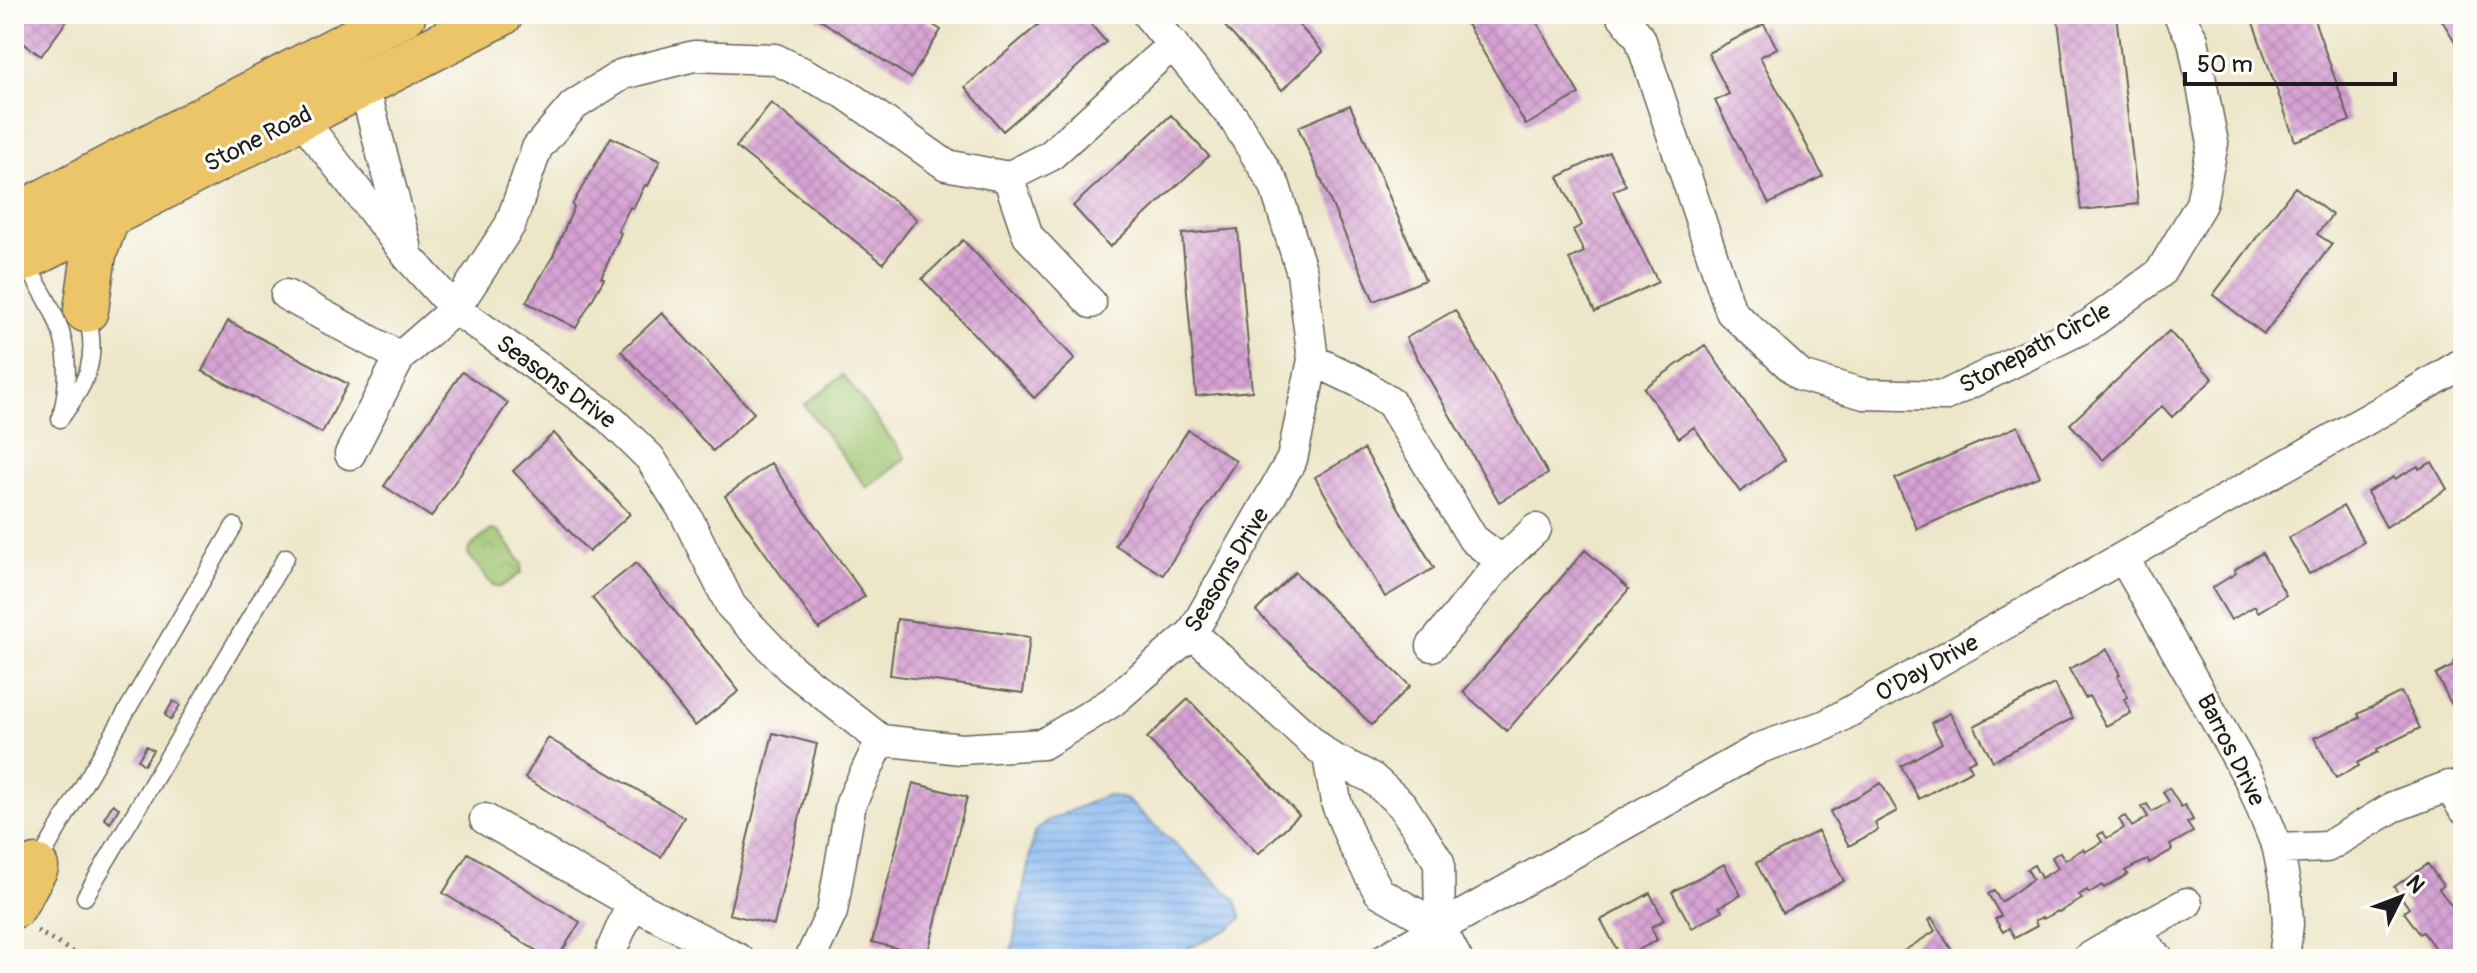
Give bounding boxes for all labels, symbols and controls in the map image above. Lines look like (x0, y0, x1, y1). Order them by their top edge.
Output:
scale bar (2185, 36, 2395, 86)
text: 50 m (2197, 50, 2253, 79)
street label: Stone Road (199, 100, 317, 178)
street label: Stonepath Circle (1954, 296, 2116, 400)
street label: Seasons Drive (491, 329, 622, 435)
street label: Seasons Drive (1178, 502, 1276, 638)
street label: O'Day Drive (1871, 628, 1984, 708)
street label: Barros Drive (2191, 689, 2272, 811)
north arrow (2361, 857, 2441, 937)
text: N (2400, 869, 2431, 899)

